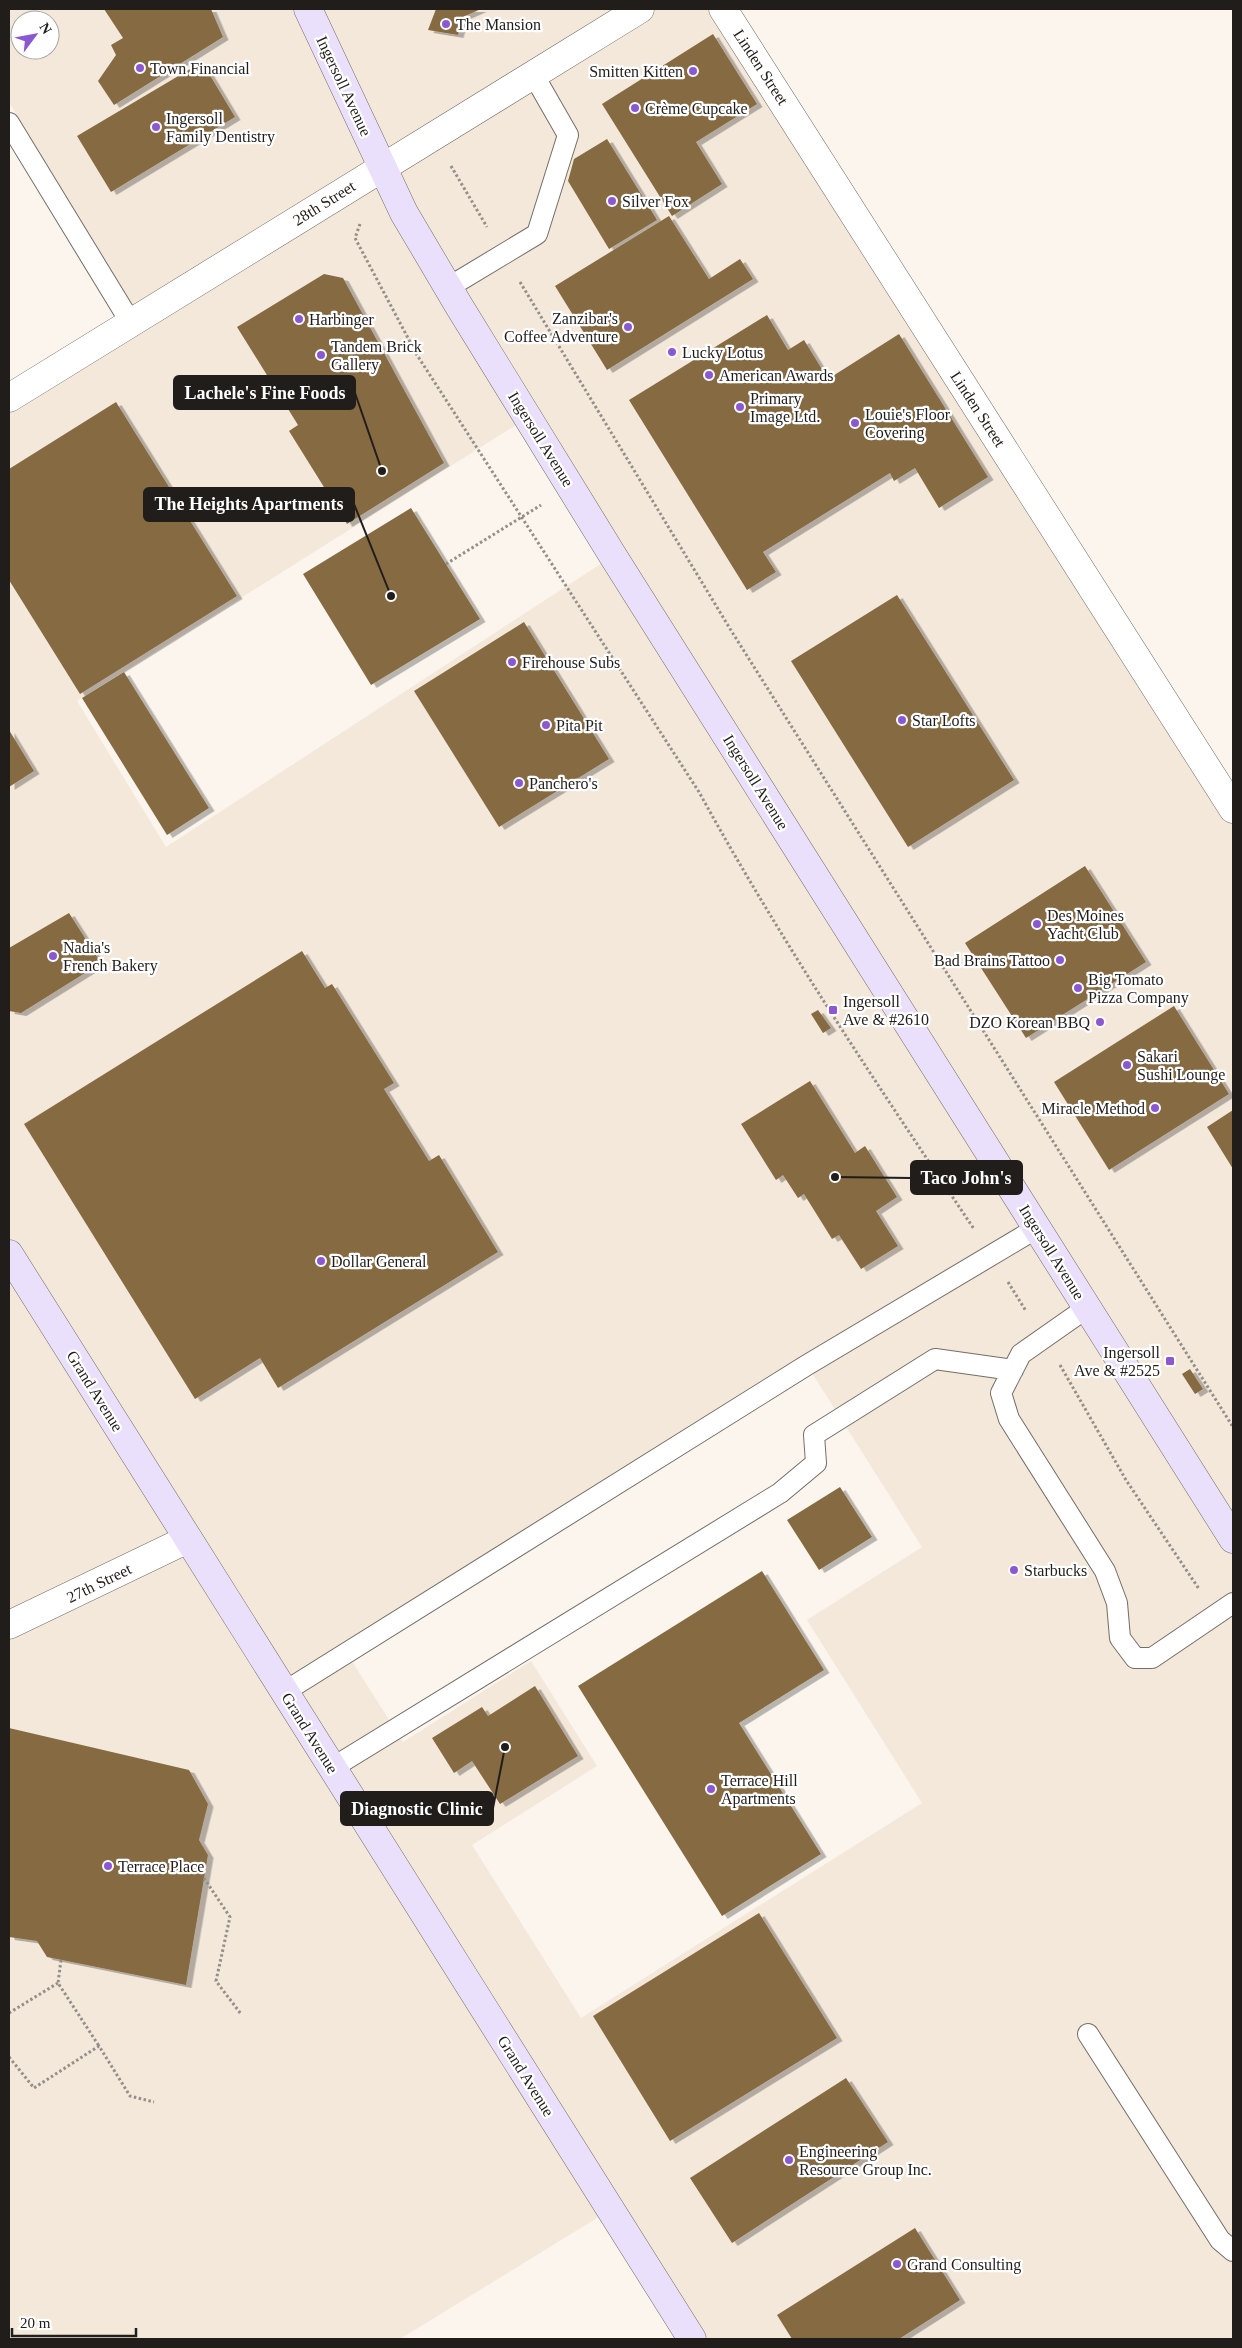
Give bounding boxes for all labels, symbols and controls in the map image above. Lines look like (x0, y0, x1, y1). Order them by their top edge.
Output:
north arrow (10, 10, 60, 60)
place label: The Mansion (456, 16, 541, 33)
marker: The Mansion (440, 18, 452, 30)
text: N (37, 20, 55, 37)
street label: Linden Street (730, 26, 792, 108)
street label: Ingersoll Avenue (312, 33, 375, 139)
place label: Town Financial (150, 60, 250, 77)
marker: Town Financial (134, 62, 146, 74)
place label: Smitten Kitten (589, 63, 683, 80)
marker: Smitten Kitten (687, 65, 699, 77)
place label: Crème Cupcake (645, 100, 748, 118)
marker: Crème Cupcake (629, 102, 641, 114)
place label: Ingersoll Family Dentistry (166, 110, 275, 146)
marker: Ingersoll Family Dentistry (150, 121, 162, 133)
street label: 28th Street (290, 177, 359, 229)
place label: Silver Fox (622, 193, 689, 210)
marker: Silver Fox (606, 195, 618, 207)
place label: Zanzibar's Coffee Adventure (504, 310, 618, 345)
place label: Harbinger (309, 311, 375, 329)
marker: Harbinger (293, 313, 305, 325)
marker: Zanzibar's Coffee Adventure (622, 321, 634, 333)
place label: Tandem Brick Gallery (331, 338, 422, 374)
place label: Lucky Lotus (682, 344, 763, 362)
marker: Lucky Lotus (666, 346, 678, 358)
marker: Tandem Brick Gallery (315, 349, 327, 361)
place label: American Awards (719, 367, 834, 384)
street label: Linden Street (947, 368, 1009, 450)
marker: American Awards (703, 369, 715, 381)
callout: Lachele's Fine Foods (174, 376, 355, 409)
text: Lachele's Fine Foods (185, 383, 346, 403)
street label: Ingersoll Avenue (504, 388, 577, 490)
place label: Primary Image Ltd. (750, 390, 820, 426)
marker: Primary Image Ltd. (734, 401, 746, 413)
place label: Louie's Floor Covering (865, 406, 951, 442)
marker: Louie's Floor Covering (849, 417, 861, 429)
callout: The Heights Apartments (144, 488, 354, 521)
text: The Heights Apartments (155, 494, 344, 514)
place label: Firehouse Subs (522, 654, 620, 671)
marker: Firehouse Subs (506, 656, 518, 668)
place label: Star Lofts (912, 712, 976, 729)
marker: Star Lofts (896, 714, 908, 726)
place label: Pita Pit (556, 717, 603, 734)
marker: Pita Pit (540, 719, 552, 731)
street label: Ingersoll Avenue (719, 731, 792, 833)
place label: Panchero's (529, 775, 598, 792)
marker: Panchero's (513, 777, 525, 789)
place label: Des Moines Yacht Club (1047, 907, 1124, 942)
marker: Des Moines Yacht Club (1031, 918, 1043, 930)
place label: Nadia's French Bakery (63, 939, 158, 975)
marker: Nadia's French Bakery (47, 950, 59, 962)
place label: Bad Brains Tattoo (934, 952, 1050, 969)
marker: Bad Brains Tattoo (1054, 954, 1066, 966)
place label: Big Tomato Pizza Company (1088, 971, 1189, 1007)
marker: Big Tomato Pizza Company (1072, 982, 1084, 994)
place label: Ingersoll Ave & #2610 (843, 993, 929, 1028)
marker: Ingersoll Ave & #2610 (827, 1004, 839, 1016)
place label: DZO Korean BBQ (969, 1014, 1090, 1031)
marker: DZO Korean BBQ (1094, 1016, 1106, 1028)
place label: Sakari Sushi Lounge (1137, 1048, 1225, 1084)
marker: Sakari Sushi Lounge (1121, 1059, 1133, 1071)
place label: Miracle Method (1041, 1100, 1145, 1117)
marker: Miracle Method (1149, 1102, 1161, 1114)
callout: Taco John's (911, 1161, 1022, 1194)
text: Taco John's (921, 1168, 1011, 1188)
street label: Ingersoll Avenue (1015, 1201, 1088, 1303)
place label: Dollar General (331, 1253, 427, 1270)
marker: Dollar General (315, 1255, 327, 1267)
place label: Ingersoll Ave & #2525 (1074, 1344, 1161, 1379)
street label: Grand Avenue (64, 1348, 126, 1434)
marker: Ingersoll Ave & #2525 (1164, 1355, 1176, 1367)
street label: 27th Street (64, 1560, 135, 1606)
place label: Starbucks (1024, 1562, 1087, 1579)
marker: Starbucks (1008, 1564, 1020, 1576)
street label: Grand Avenue (279, 1690, 341, 1776)
place label: Terrace Hill Apartments (721, 1772, 798, 1808)
marker: Terrace Hill Apartments (705, 1783, 717, 1795)
callout: Diagnostic Clinic (341, 1792, 493, 1825)
text: Diagnostic Clinic (351, 1799, 483, 1819)
place label: Terrace Place (118, 1858, 204, 1875)
marker: Terrace Place (102, 1860, 114, 1872)
street label: Grand Avenue (495, 2033, 557, 2119)
place label: Engineering Resource Group Inc. (799, 2143, 932, 2179)
marker: Engineering Resource Group Inc. (783, 2154, 795, 2166)
place label: Grand Consulting (907, 2256, 1021, 2274)
marker: Grand Consulting (891, 2258, 903, 2270)
scale bar (12, 2306, 136, 2338)
text: 20 m (20, 2315, 51, 2331)

